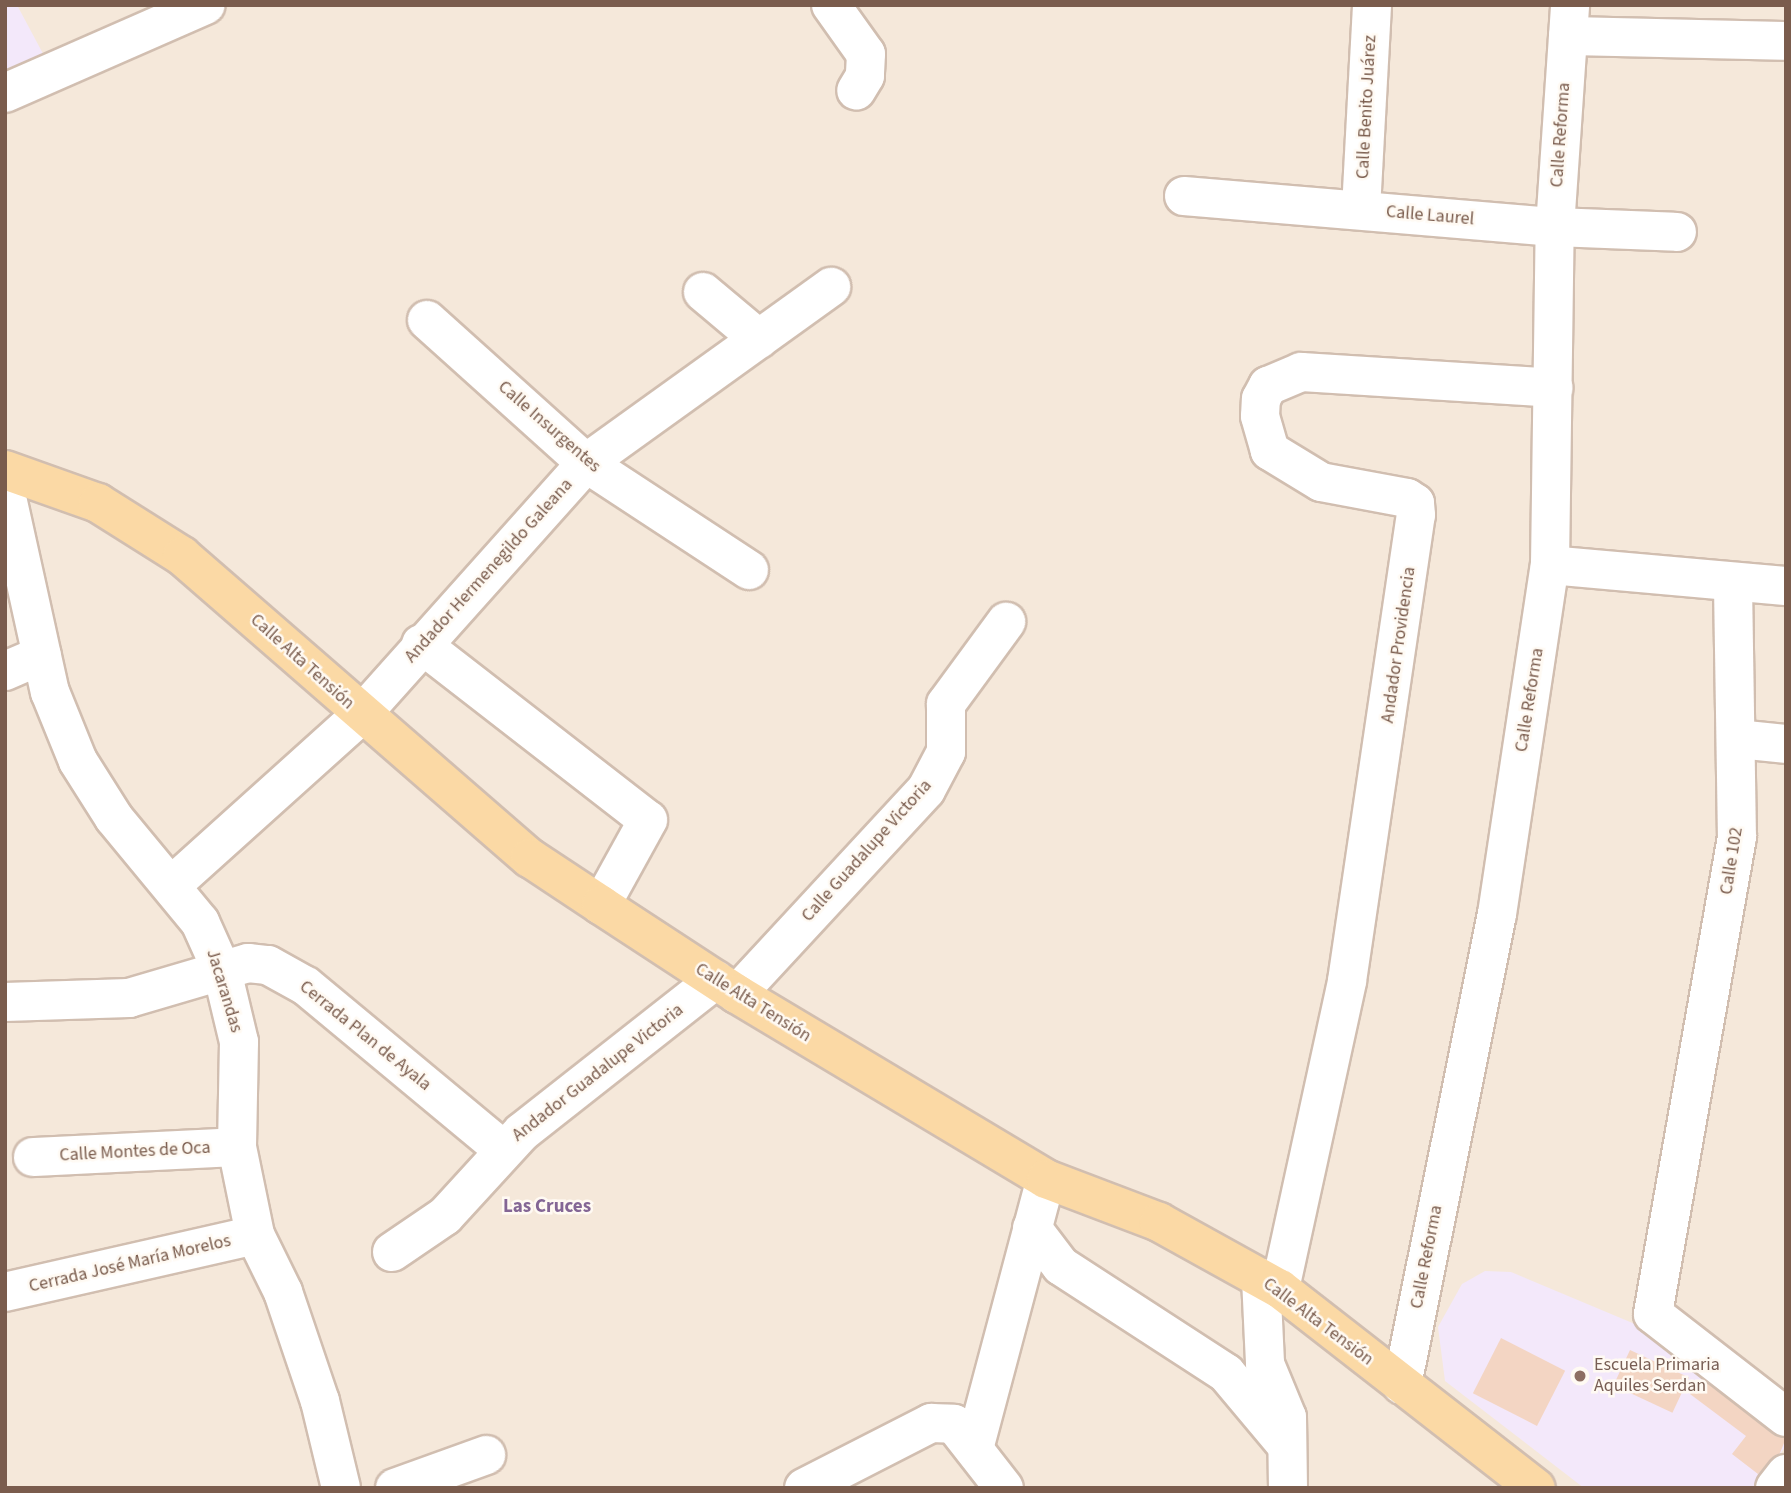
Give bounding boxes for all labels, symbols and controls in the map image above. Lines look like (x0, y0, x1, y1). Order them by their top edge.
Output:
street label: Calle Benito Juárez (1352, 34, 1382, 180)
street label: Calle Reforma (1547, 82, 1575, 188)
street label: Calle Laurel (1385, 201, 1475, 231)
street label: Calle Insurgentes (493, 377, 605, 477)
street label: Andador Hermenegildo Galeana (401, 474, 577, 668)
street label: Andador Providencia (1377, 566, 1421, 724)
street label: Calle Alta Tensión (246, 610, 358, 714)
street label: Calle Reforma (1511, 646, 1549, 754)
street label: Calle Guadalupe Victoria (797, 775, 937, 927)
street label: Calle 102 (1716, 826, 1748, 896)
street label: Jacarandas (201, 947, 247, 1035)
street label: Calle Alta Tensión (691, 959, 815, 1047)
street label: Cerrada Plan de Ayala (295, 976, 435, 1096)
street label: Andador Guadalupe Victoria (508, 999, 688, 1147)
street label: Calle Montes de Oca (59, 1137, 211, 1167)
district label: Las Cruces (503, 1196, 591, 1218)
street label: Calle Reforma (1406, 1203, 1448, 1311)
street label: Cerrada José María Morelos (27, 1230, 233, 1298)
street label: Calle Alta Tensión (1259, 1273, 1377, 1371)
place label: Escuela Primaria Aquiles Serdan (1594, 1355, 1720, 1398)
marker: Escuela Primaria Aquiles Serdan (1572, 1368, 1588, 1384)

